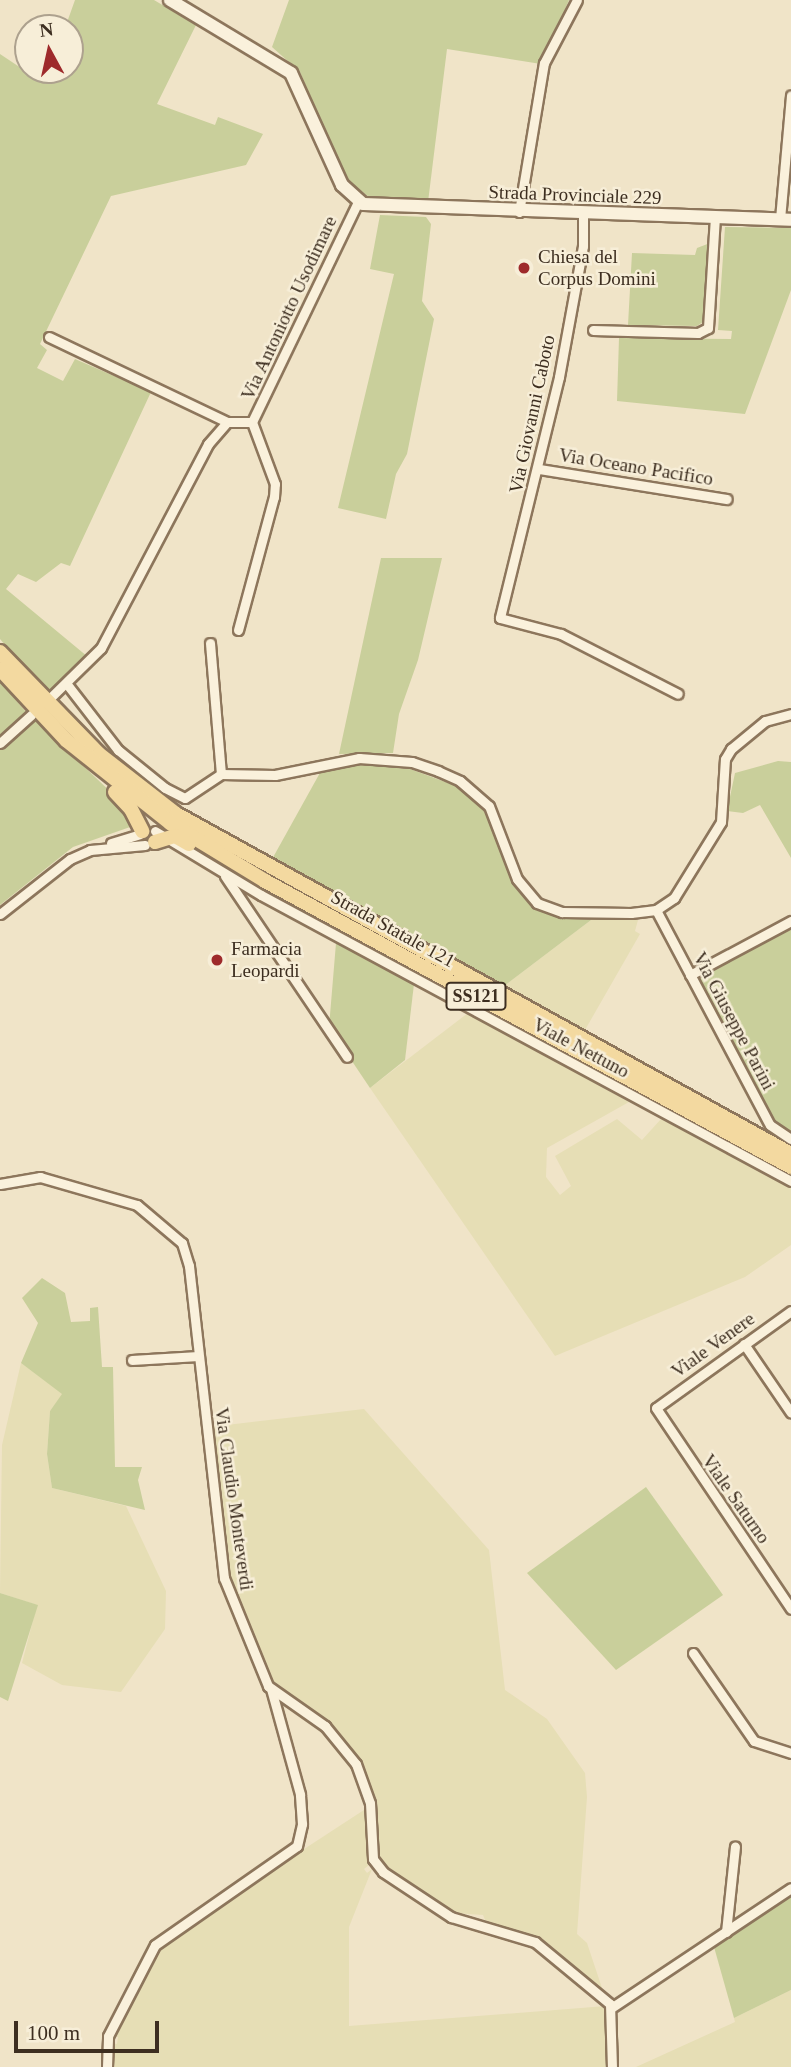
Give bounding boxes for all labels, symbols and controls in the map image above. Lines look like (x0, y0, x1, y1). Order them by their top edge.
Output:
north arrow (14, 14, 84, 84)
text: N (38, 18, 55, 41)
street label: Strada Provinciale 229 (488, 181, 662, 209)
street label: Via Antoniotto Usodimare (236, 212, 342, 404)
place label: Chiesa del Corpus Domini (538, 246, 656, 290)
marker: Chiesa del Corpus Domini (516, 260, 532, 276)
street label: Via Giovanni Caboto (504, 333, 560, 495)
street label: Via Oceano Pacifico (557, 444, 715, 490)
street label: Strada Statale 121 (327, 886, 459, 972)
place label: Farmacia Leopardi (231, 938, 302, 982)
street label: Via Giuseppe Parini (688, 948, 780, 1094)
marker: Farmacia Leopardi (209, 952, 225, 968)
road number: SS121 (444, 981, 508, 1010)
street label: Viale Nettuno (529, 1013, 633, 1083)
street label: Viale Venere (667, 1307, 759, 1383)
street label: Via Claudio Monteverdi (210, 1406, 258, 1592)
street label: Viale Saturno (697, 1450, 775, 1548)
scale bar (18, 2008, 163, 2052)
text: 100 m (27, 2021, 80, 2045)

